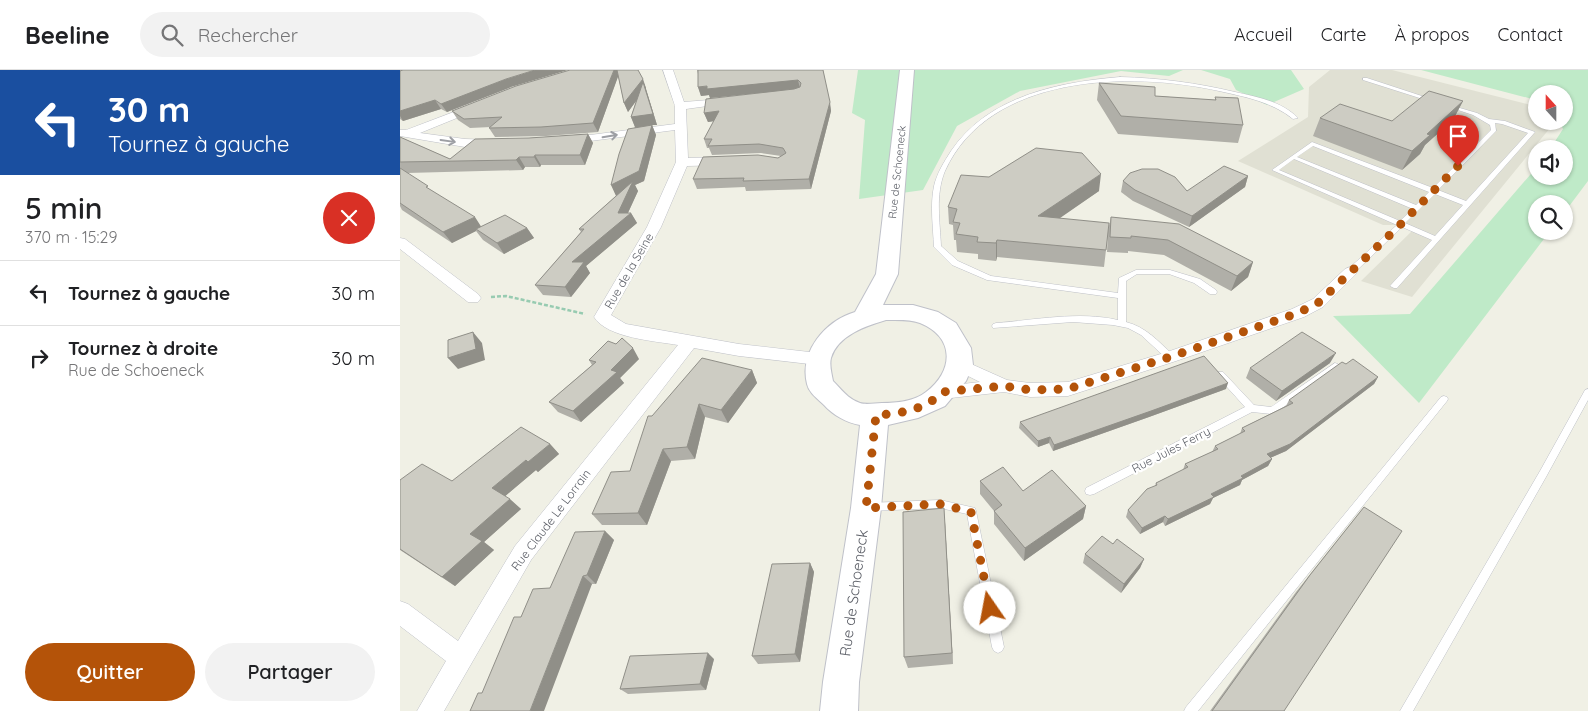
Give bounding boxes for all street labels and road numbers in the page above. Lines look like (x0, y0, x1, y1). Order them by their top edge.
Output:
street label: Rue de Schoeneck (885, 125, 909, 219)
street label: Rue de la Seine (601, 230, 656, 311)
street label: Rue Jules Ferry (1129, 423, 1213, 476)
street label: Rue Claude Le Lorrain (508, 466, 593, 573)
street label: Rue de Schoeneck (835, 528, 872, 658)

